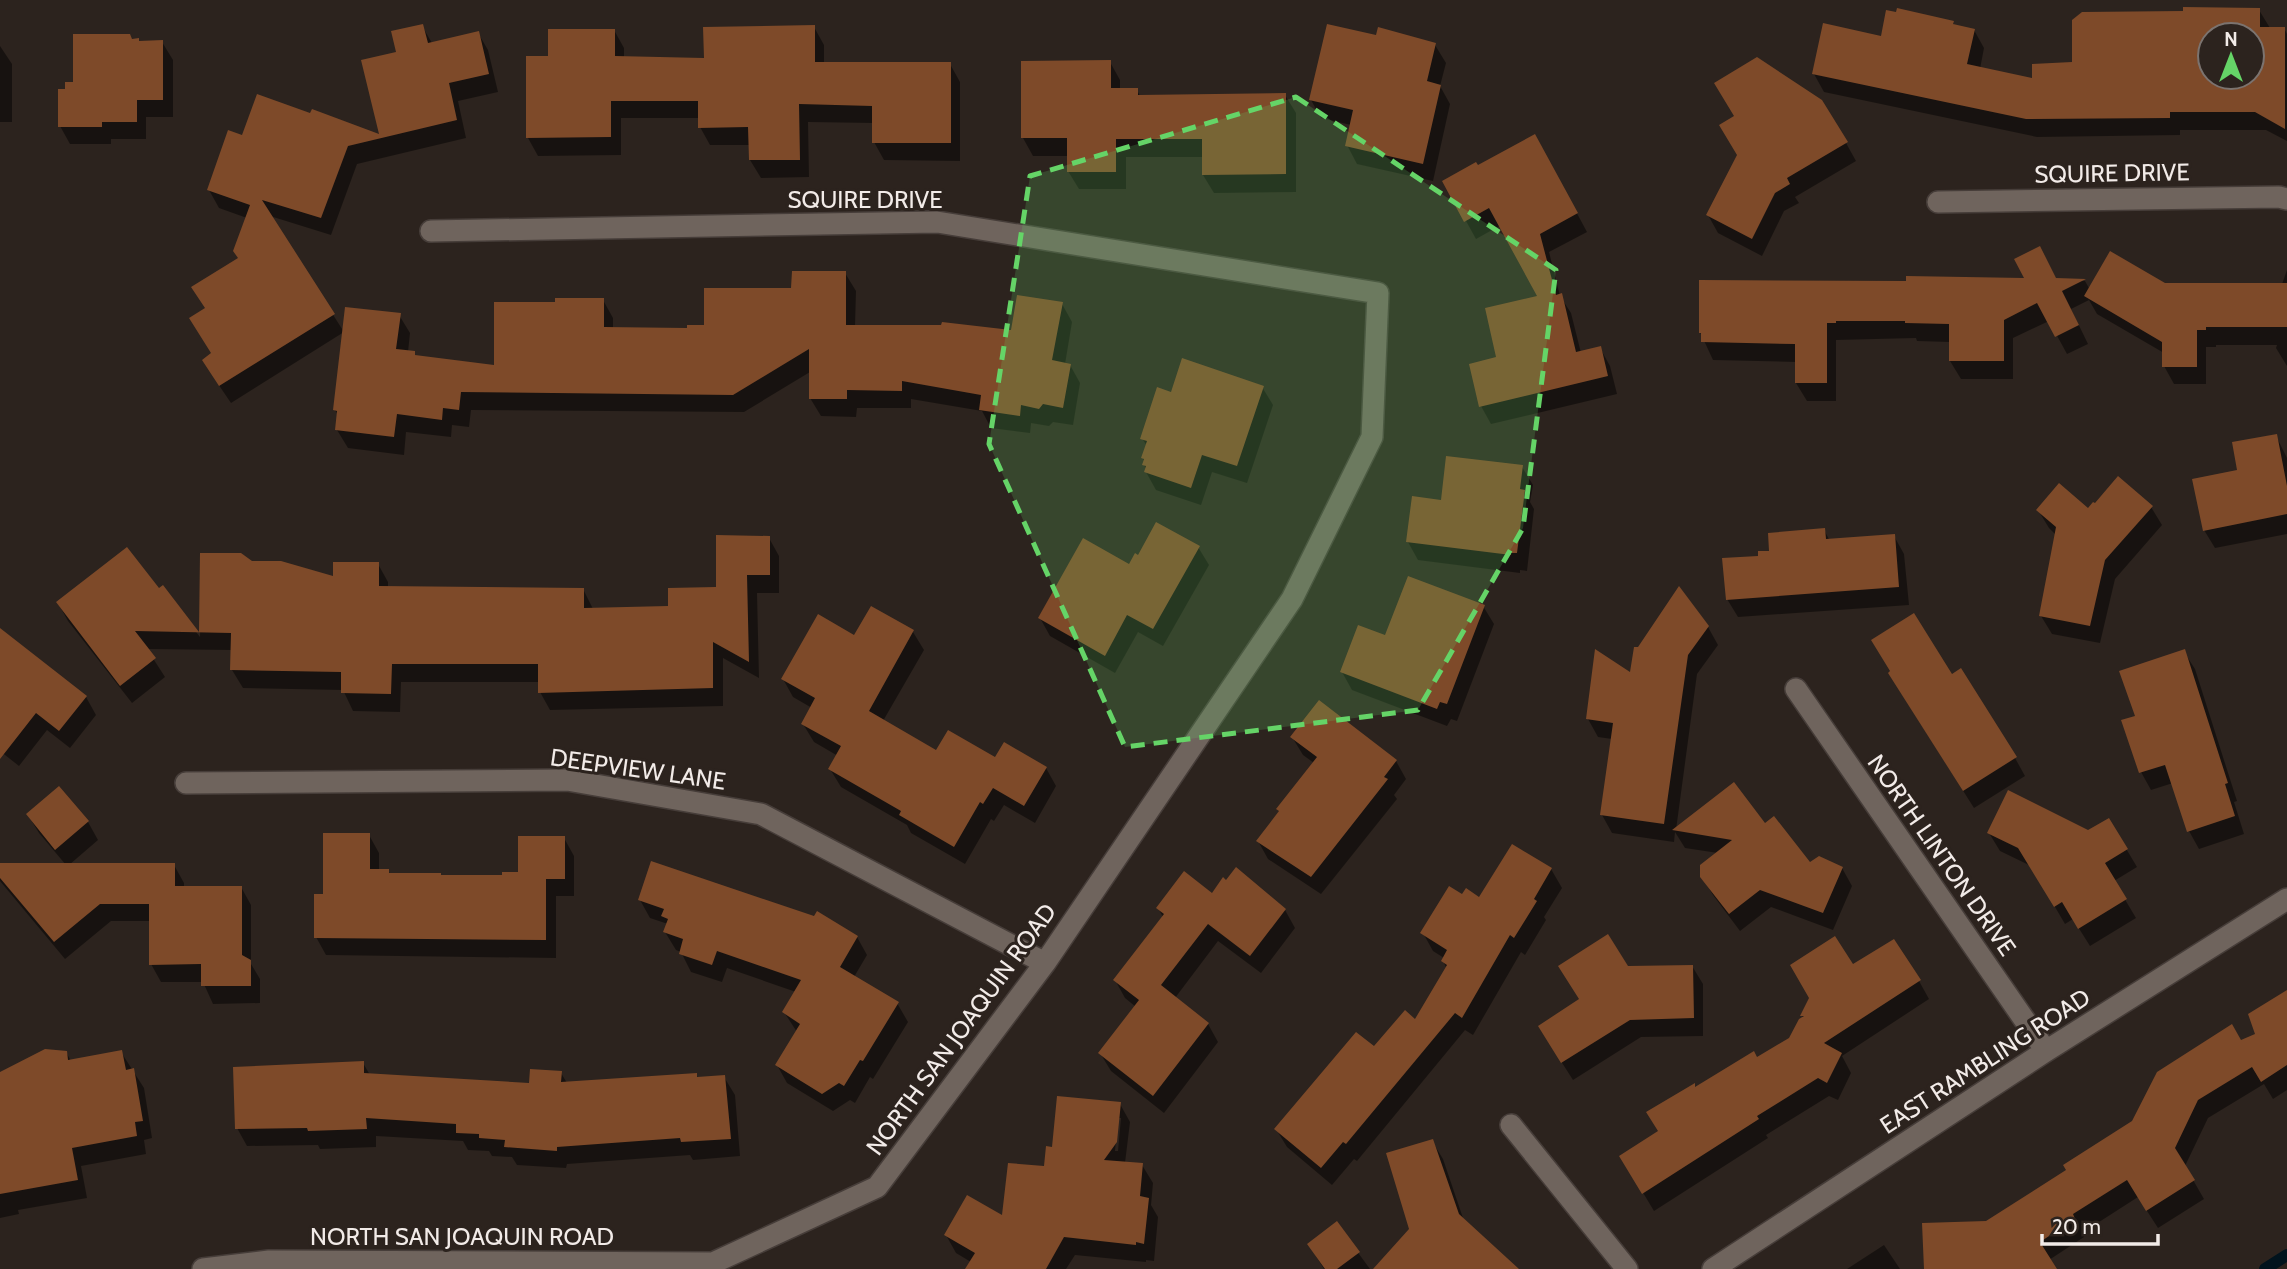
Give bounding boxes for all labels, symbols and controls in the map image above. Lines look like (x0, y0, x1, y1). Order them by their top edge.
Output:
north arrow (2196, 21, 2266, 91)
text: N (2224, 28, 2238, 51)
street label: SQUIRE DRIVE (2034, 157, 2190, 189)
street label: SQUIRE DRIVE (787, 185, 943, 214)
street label: DEEPVIEW LANE (548, 742, 728, 796)
street label: NORTH LINTON DRIVE (1862, 749, 2022, 961)
street label: NORTH SAN JOAQUIN ROAD (860, 898, 1062, 1160)
street label: EAST RAMBLING ROAD (1874, 982, 2096, 1140)
scale bar (2042, 1202, 2158, 1246)
text: 20 m (2052, 1214, 2101, 1239)
street label: NORTH SAN JOAQUIN ROAD (310, 1222, 614, 1251)

